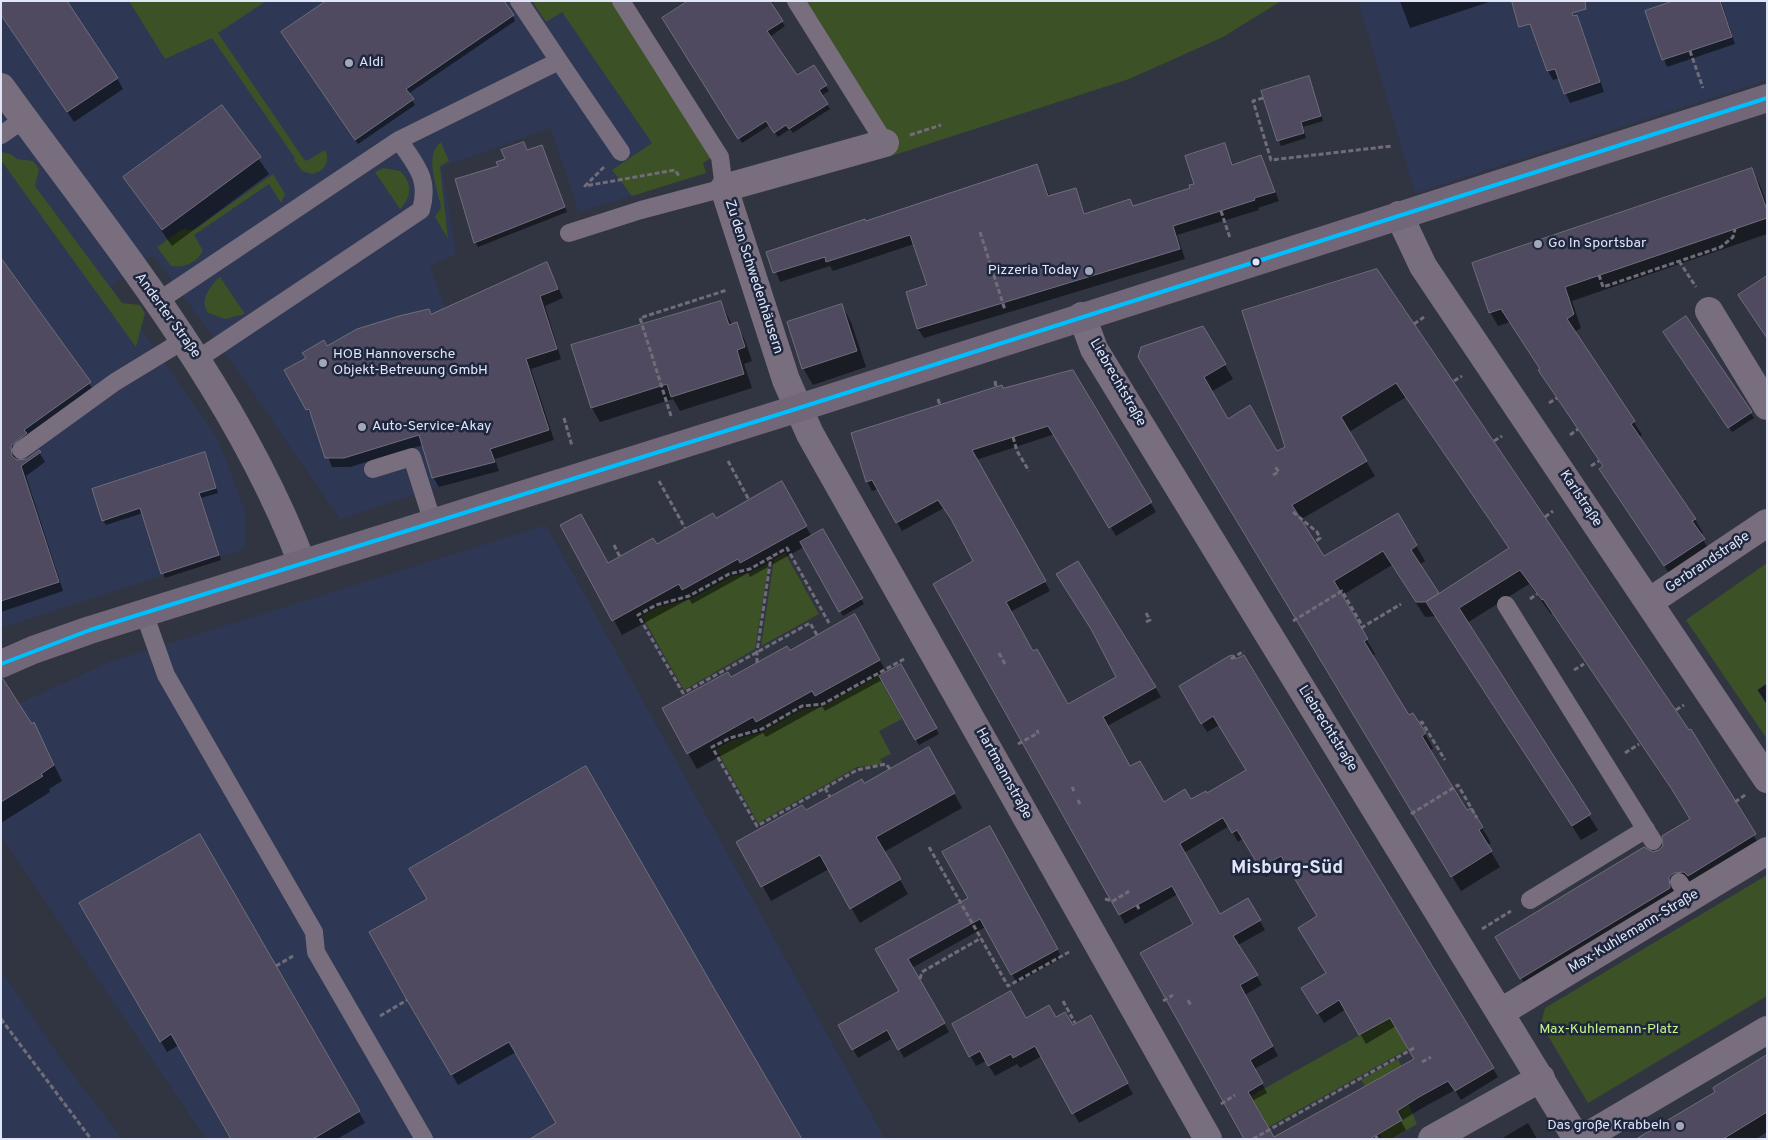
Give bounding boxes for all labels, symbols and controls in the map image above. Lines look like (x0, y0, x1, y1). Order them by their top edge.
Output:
place label: Aldi (359, 55, 384, 71)
marker: Aldi (343, 57, 355, 69)
street label: Zu den Schwedenhäusern (720, 198, 786, 356)
place label: Go In Sportsbar (1548, 236, 1647, 252)
marker: Go In Sportsbar (1532, 238, 1544, 250)
unlabelled marker (1251, 257, 1261, 267)
place label: Pizzeria Today (988, 263, 1079, 279)
marker: Pizzeria Today (1083, 265, 1095, 277)
street label: Anderter Straße (130, 270, 204, 362)
street label: Liebrechtstraße (1085, 336, 1149, 430)
place label: HOB Hannoversche Objekt-Betreuung GmbH (333, 347, 488, 380)
marker: HOB Hannoversche Objekt-Betreuung GmbH (317, 357, 329, 369)
place label: Auto-Service-Akay (372, 419, 491, 435)
marker: Auto-Service-Akay (356, 421, 368, 433)
street label: Karlstraße (1555, 468, 1605, 530)
street label: Gerbrandstraße (1663, 529, 1753, 597)
street label: Liebrechtstraße (1294, 683, 1360, 775)
street label: Hartmannstraße (971, 725, 1035, 823)
district label: Misburg-Süd (1231, 858, 1343, 880)
street label: Max-Kuhlemann-Straße (1566, 887, 1702, 977)
park label: Max-Kuhlemann-Platz (1539, 1022, 1679, 1038)
place label: Das große Krabbeln (1547, 1118, 1670, 1134)
marker: Das große Krabbeln (1674, 1120, 1686, 1132)

